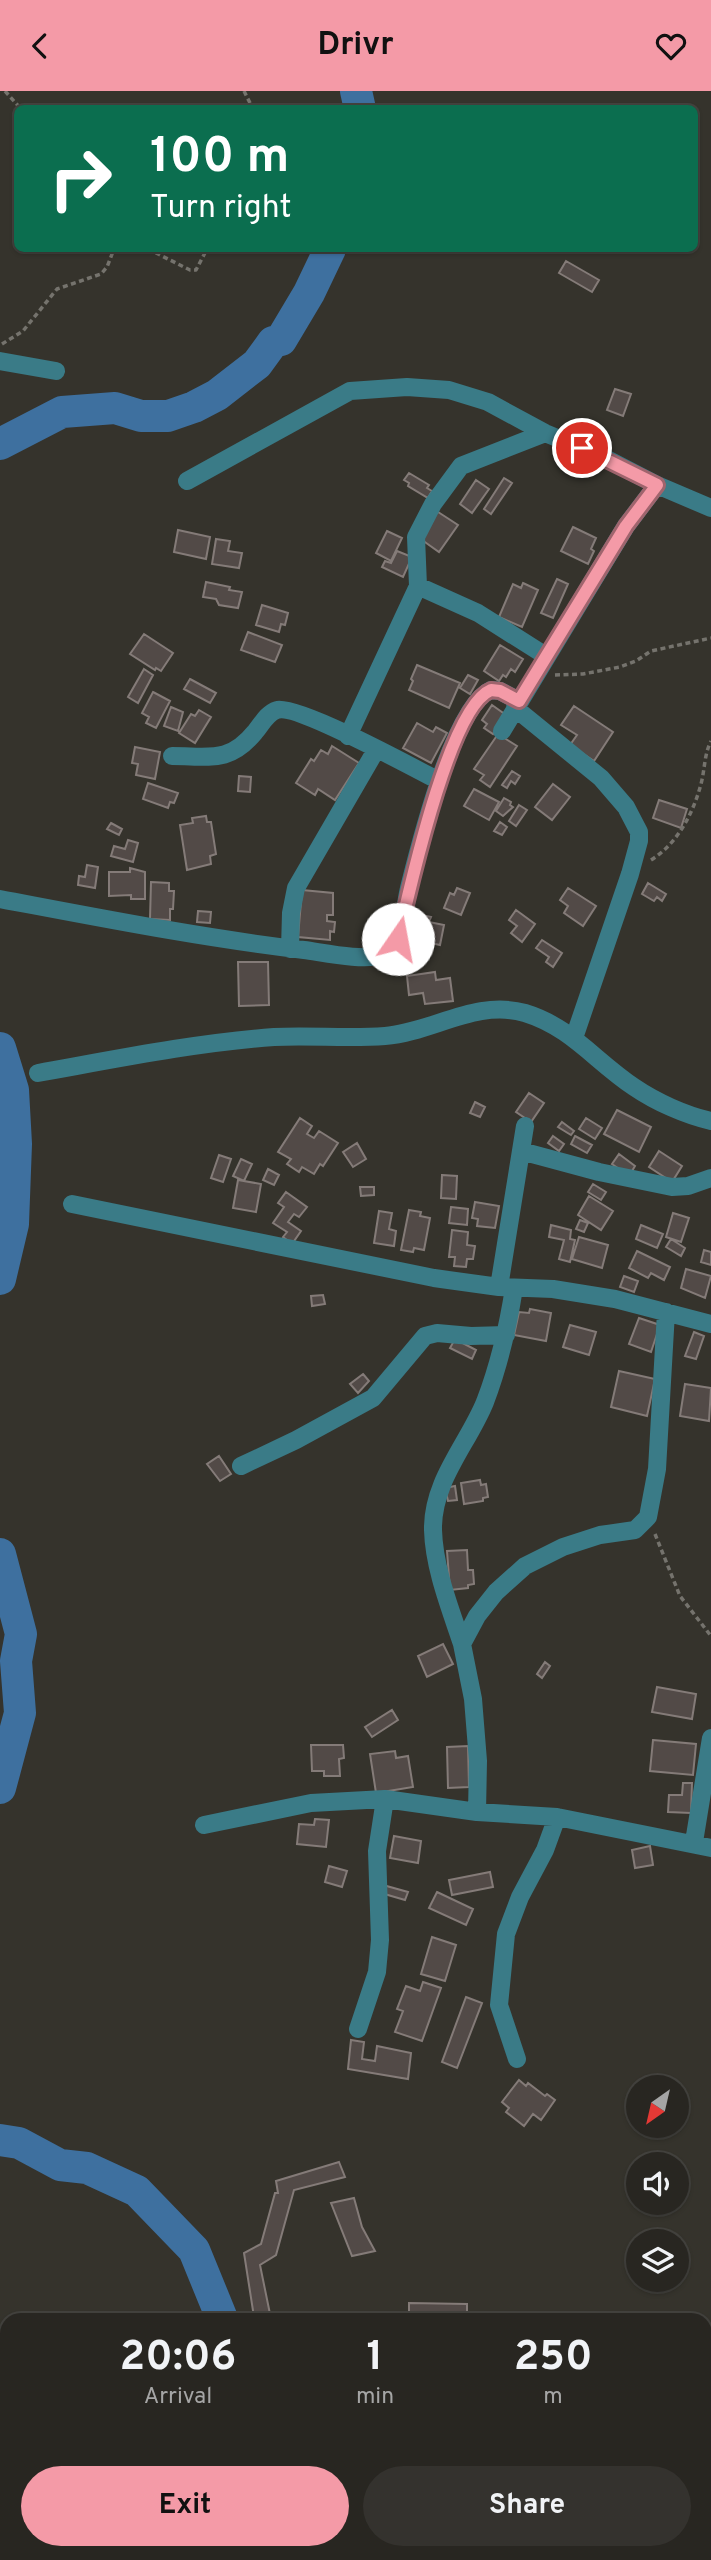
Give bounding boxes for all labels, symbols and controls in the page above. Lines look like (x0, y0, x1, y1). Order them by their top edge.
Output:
text: Drivr (317, 26, 394, 66)
icon: back (21, 27, 59, 65)
icon: heart (652, 27, 690, 65)
text: 100 m (150, 128, 289, 190)
icon: right (35, 133, 126, 224)
text: Turn right (150, 189, 292, 229)
pin (552, 418, 612, 478)
icon: arrive (563, 429, 601, 467)
position arrow (361, 902, 435, 976)
north arrow (626, 2075, 690, 2139)
map controls (626, 2075, 689, 2292)
button: sound (626, 2152, 689, 2215)
button: layers (626, 2229, 689, 2292)
text: 20:06 (119, 2332, 236, 2385)
text: 1 (367, 2332, 383, 2385)
text: 250 (514, 2332, 593, 2385)
text: Arrival (144, 2383, 212, 2412)
text: min (356, 2383, 394, 2412)
text: m (543, 2383, 563, 2412)
button: Exit (21, 2466, 349, 2546)
button: Share (363, 2466, 691, 2546)

